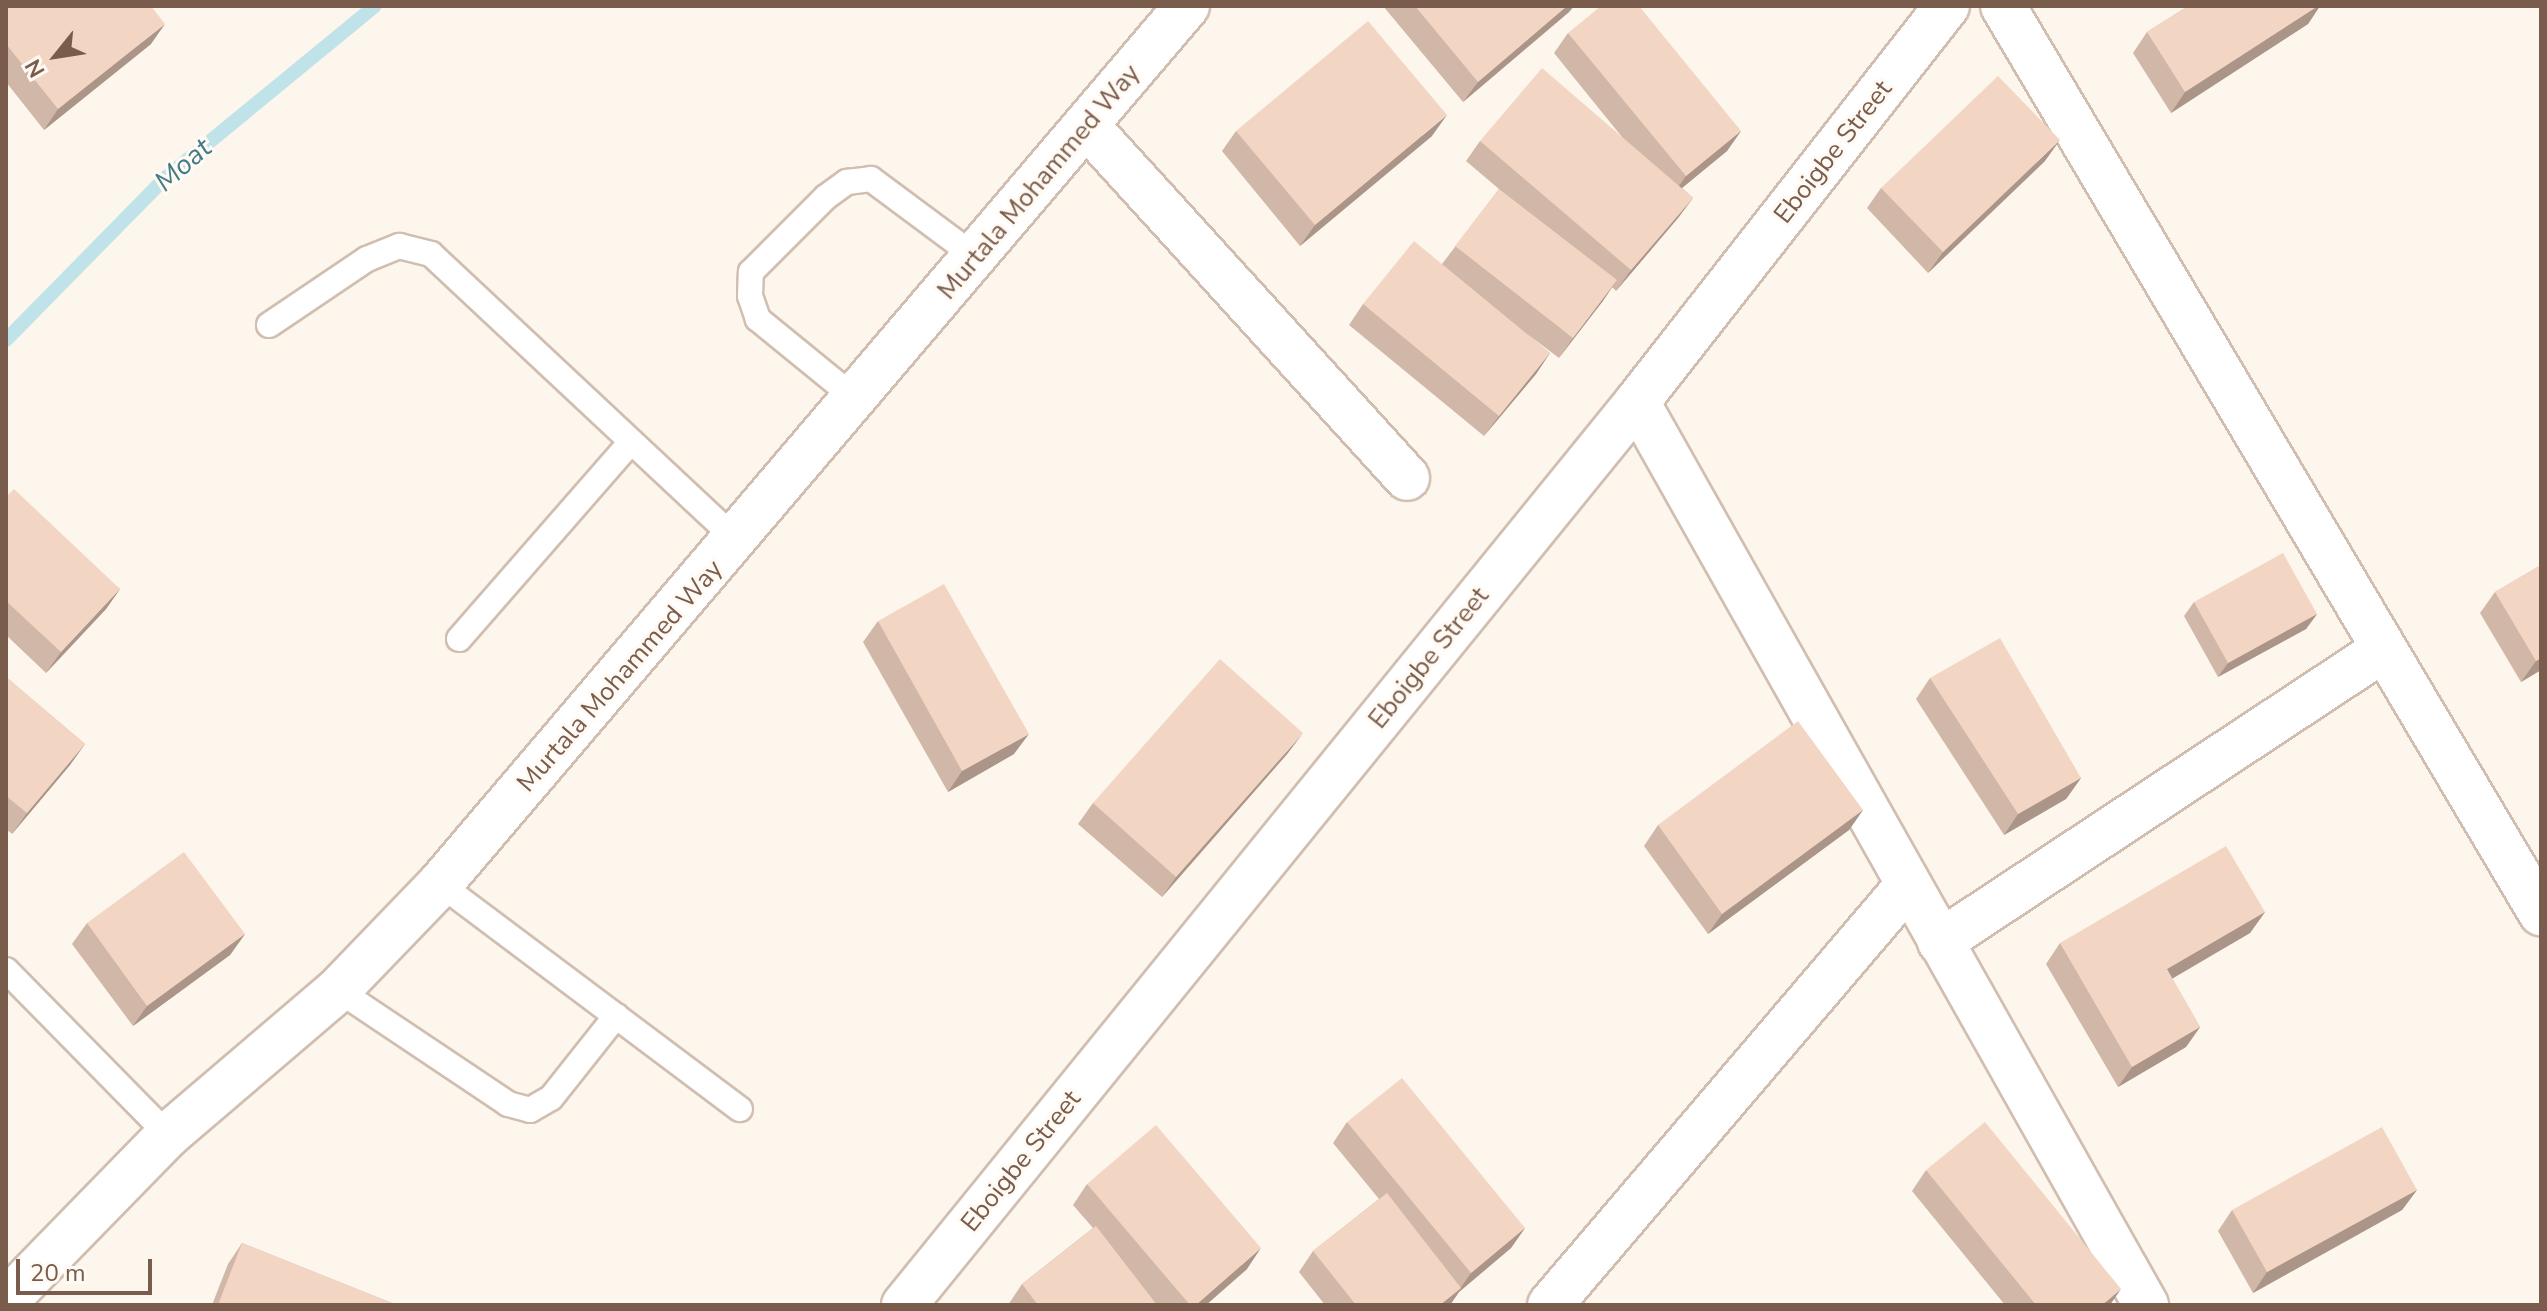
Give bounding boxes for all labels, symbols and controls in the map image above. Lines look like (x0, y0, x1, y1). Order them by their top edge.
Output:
north arrow (16, 16, 96, 96)
text: N (18, 53, 52, 83)
street label: Murtala Mohammed Way (931, 58, 1147, 306)
street label: Eboigbe Street (1768, 74, 1898, 230)
water label: Moat (148, 131, 218, 199)
street label: Murtala Mohammed Way (511, 554, 729, 798)
street label: Eboigbe Street (1363, 581, 1495, 735)
street label: Eboigbe Street (955, 1084, 1087, 1238)
scale bar (20, 1243, 156, 1293)
text: 20 m (30, 1257, 86, 1289)

